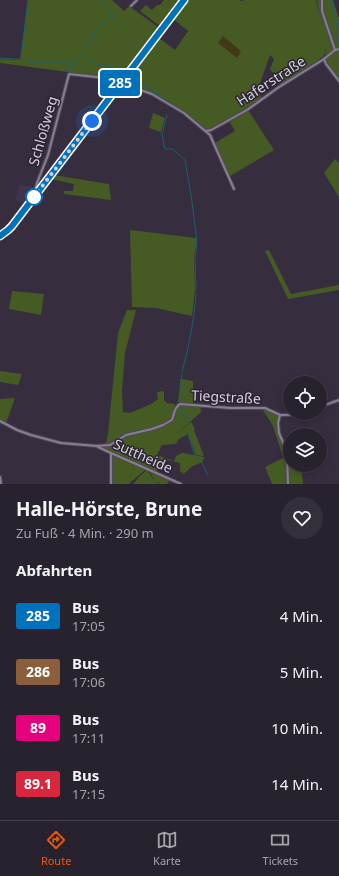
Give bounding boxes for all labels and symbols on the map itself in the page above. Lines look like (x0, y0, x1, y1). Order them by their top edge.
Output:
street label: Haferstraße (233, 51, 309, 110)
line badge: 285 (97, 70, 143, 96)
street label: Schloßweg (24, 94, 62, 168)
your location (82, 111, 102, 131)
unlabelled marker (25, 188, 43, 206)
street label: Tiegstraße (191, 385, 261, 408)
street label: Suttheide (111, 434, 176, 477)

